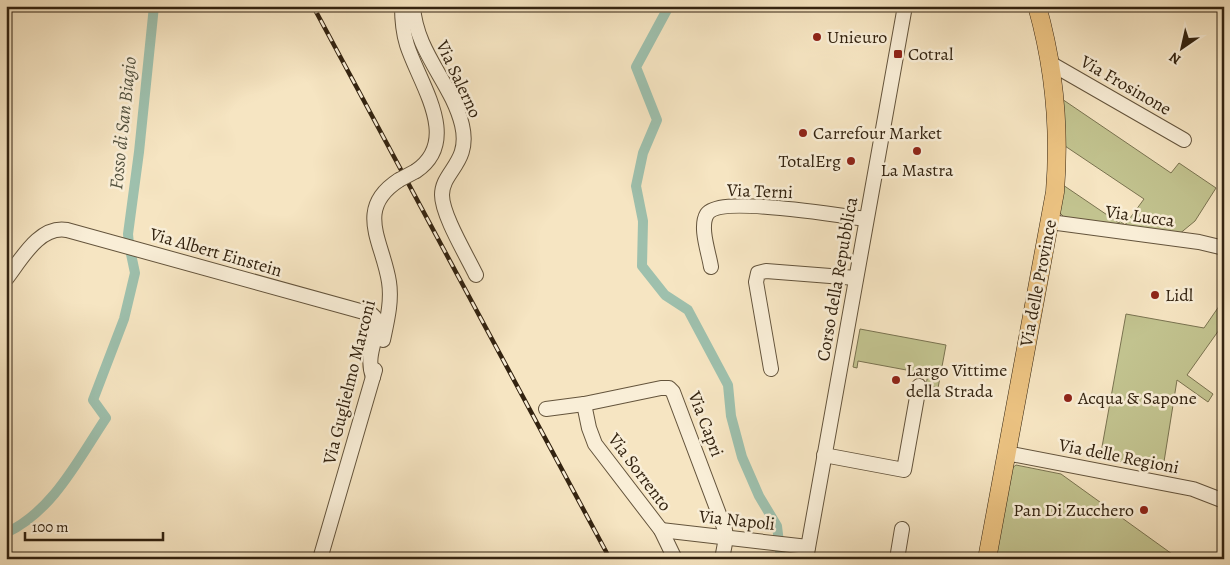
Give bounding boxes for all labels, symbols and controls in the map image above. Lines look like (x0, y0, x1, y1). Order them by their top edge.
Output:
north arrow (1158, 22, 1208, 72)
place label: Unieuro (827, 25, 887, 49)
marker: Unieuro (811, 31, 823, 43)
street label: Via Salerno (430, 35, 487, 122)
place label: Cotral (908, 42, 954, 66)
marker: Cotral (892, 48, 904, 60)
text: N (1165, 48, 1185, 69)
street label: Via Frosinone (1075, 49, 1176, 121)
water label: Fosso di San Biagio (103, 55, 143, 191)
place label: Carrefour Market (813, 121, 942, 145)
marker: Carrefour Market (797, 127, 809, 139)
marker: La Mastra (911, 145, 923, 157)
place label: TotalErg (779, 149, 841, 173)
marker: TotalErg (845, 155, 857, 167)
place label: La Mastra (881, 158, 954, 182)
street label: Via Terni (726, 178, 793, 204)
street label: Corso della Repubblica (811, 194, 863, 363)
street label: Via Lucca (1103, 199, 1177, 233)
street label: Via delle Province (1014, 217, 1062, 350)
street label: Via Albert Einstein (146, 221, 285, 282)
place label: Lidl (1165, 283, 1194, 307)
marker: Lidl (1149, 289, 1161, 301)
street label: Via Guglielmo Marconi (317, 297, 381, 468)
place label: Largo Vittime della Strada (906, 358, 1007, 403)
marker: Largo Vittime della Strada (890, 374, 902, 386)
place label: Acqua & Sapone (1077, 386, 1197, 410)
street label: Via Capri (682, 387, 729, 460)
marker: Acqua & Sapone (1062, 392, 1074, 404)
street label: Via Sorrento (602, 427, 677, 516)
street label: Via delle Regioni (1056, 432, 1181, 479)
place label: Pan Di Zucchero (1013, 498, 1134, 522)
street label: Via Napoli (697, 504, 776, 536)
marker: Pan Di Zucchero (1138, 504, 1150, 516)
scale bar (25, 510, 162, 542)
text: 100 m (32, 517, 69, 537)

